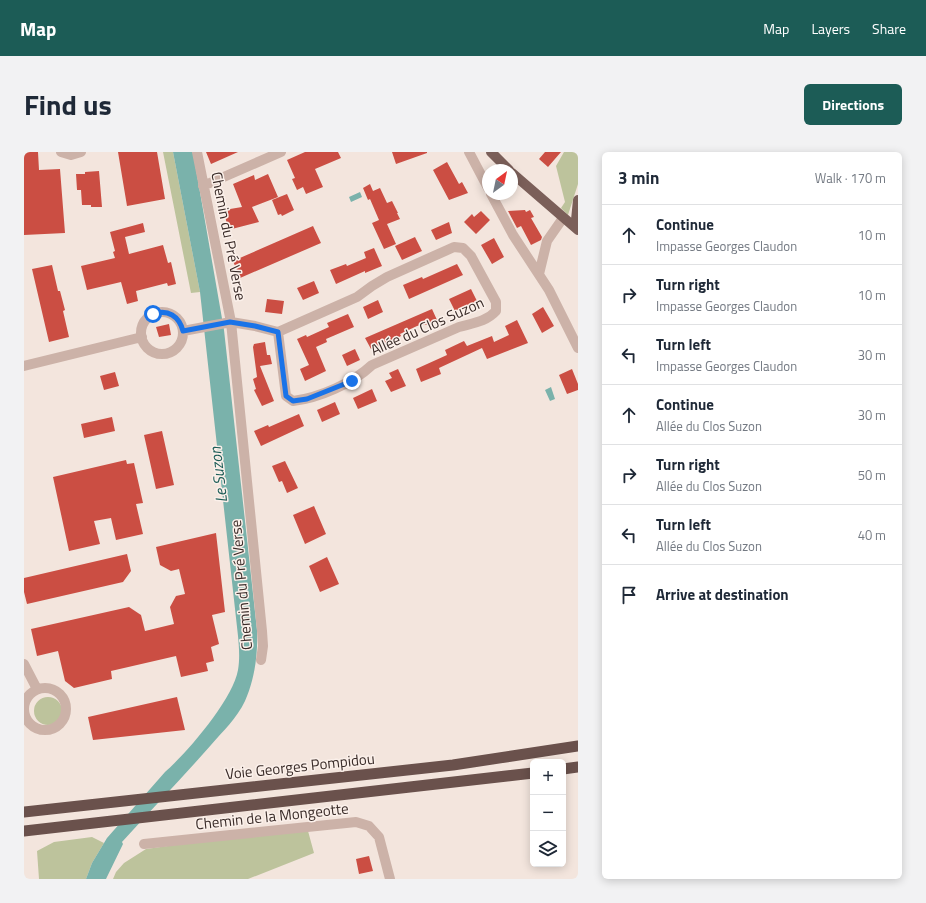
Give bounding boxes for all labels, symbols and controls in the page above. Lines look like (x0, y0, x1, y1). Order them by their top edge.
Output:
text: Map (20, 14, 56, 43)
text: Map (763, 18, 789, 39)
text: Layers (811, 18, 850, 39)
text: Share (872, 18, 906, 39)
text: Find us (24, 83, 112, 126)
button: Directions (804, 84, 902, 125)
north arrow (482, 164, 518, 200)
text: 3 min (618, 165, 659, 191)
text: Walk · 170 m (815, 168, 886, 188)
street label: Chemin du Pré Verse (205, 170, 253, 302)
text: Continue (656, 213, 714, 236)
icon: ahead (618, 224, 640, 246)
text: 10 m (858, 225, 886, 245)
text: Impasse Georges Claudon (656, 236, 797, 256)
text: Turn right (656, 273, 720, 296)
icon: right (618, 284, 640, 306)
text: 10 m (858, 285, 886, 305)
street label: Allée du Clos Suzon (367, 291, 487, 361)
text: Impasse Georges Claudon (656, 296, 797, 316)
route start (144, 305, 162, 323)
text: Turn left (656, 333, 711, 356)
icon: left (618, 344, 640, 366)
text: 30 m (858, 345, 886, 365)
text: Impasse Georges Claudon (656, 356, 797, 376)
route end (343, 372, 361, 390)
text: Continue (656, 393, 714, 416)
icon: ahead (618, 404, 640, 426)
text: 30 m (858, 405, 886, 425)
text: Allée du Clos Suzon (656, 416, 762, 436)
water label: Le Suzon (203, 445, 233, 504)
text: Turn right (656, 453, 720, 476)
icon: right (618, 464, 640, 486)
text: 50 m (858, 465, 886, 485)
text: Allée du Clos Suzon (656, 476, 762, 496)
text: Turn left (656, 513, 711, 536)
street label: Chemin du Pré Verse (224, 519, 258, 651)
icon: left (618, 524, 640, 546)
text: 40 m (858, 525, 886, 545)
text: Allée du Clos Suzon (656, 536, 762, 556)
text: Arrive at destination (656, 583, 789, 606)
icon: arrive (618, 584, 640, 606)
street label: Voie Georges Pompidou (224, 747, 376, 785)
map controls (530, 759, 566, 867)
button: + (530, 759, 566, 795)
button: − (530, 795, 566, 831)
street label: Chemin de la Mongeotte (194, 797, 350, 835)
button: layers (530, 831, 566, 867)

